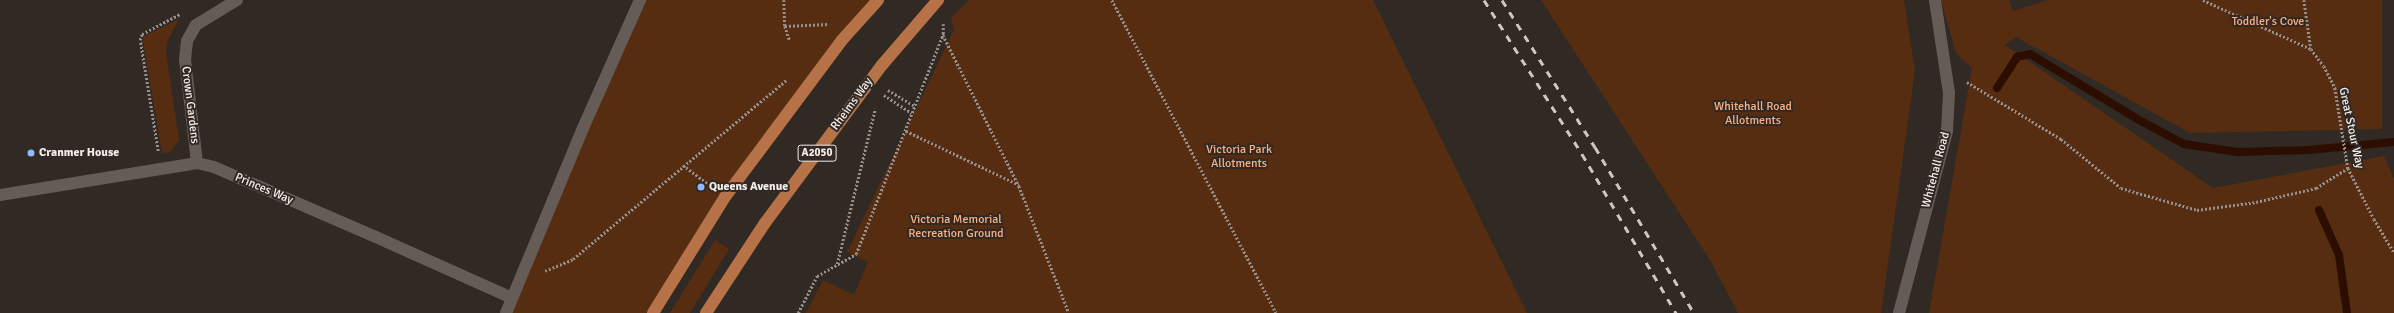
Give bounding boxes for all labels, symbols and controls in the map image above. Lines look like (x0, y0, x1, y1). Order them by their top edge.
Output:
park label: Toddler's Cove (2232, 15, 2304, 29)
street label: Crown Gardens (178, 66, 202, 144)
street label: Rheims Way (828, 75, 876, 133)
street label: Great Stour Way (2335, 86, 2367, 170)
park label: Whitehall Road Allotments (1714, 100, 1792, 128)
street label: Whitehall Road (1919, 131, 1953, 209)
park label: Victoria Park Allotments (1206, 143, 1272, 171)
road number: A2050 (797, 144, 837, 162)
place label: Cranmer House (39, 146, 119, 160)
marker: Cranmer House (26, 148, 36, 158)
street label: Princes Way (233, 170, 295, 208)
place label: Queens Avenue (709, 180, 788, 194)
marker: Queens Avenue (696, 182, 706, 192)
park label: Victoria Memorial Recreation Ground (908, 213, 1004, 241)

